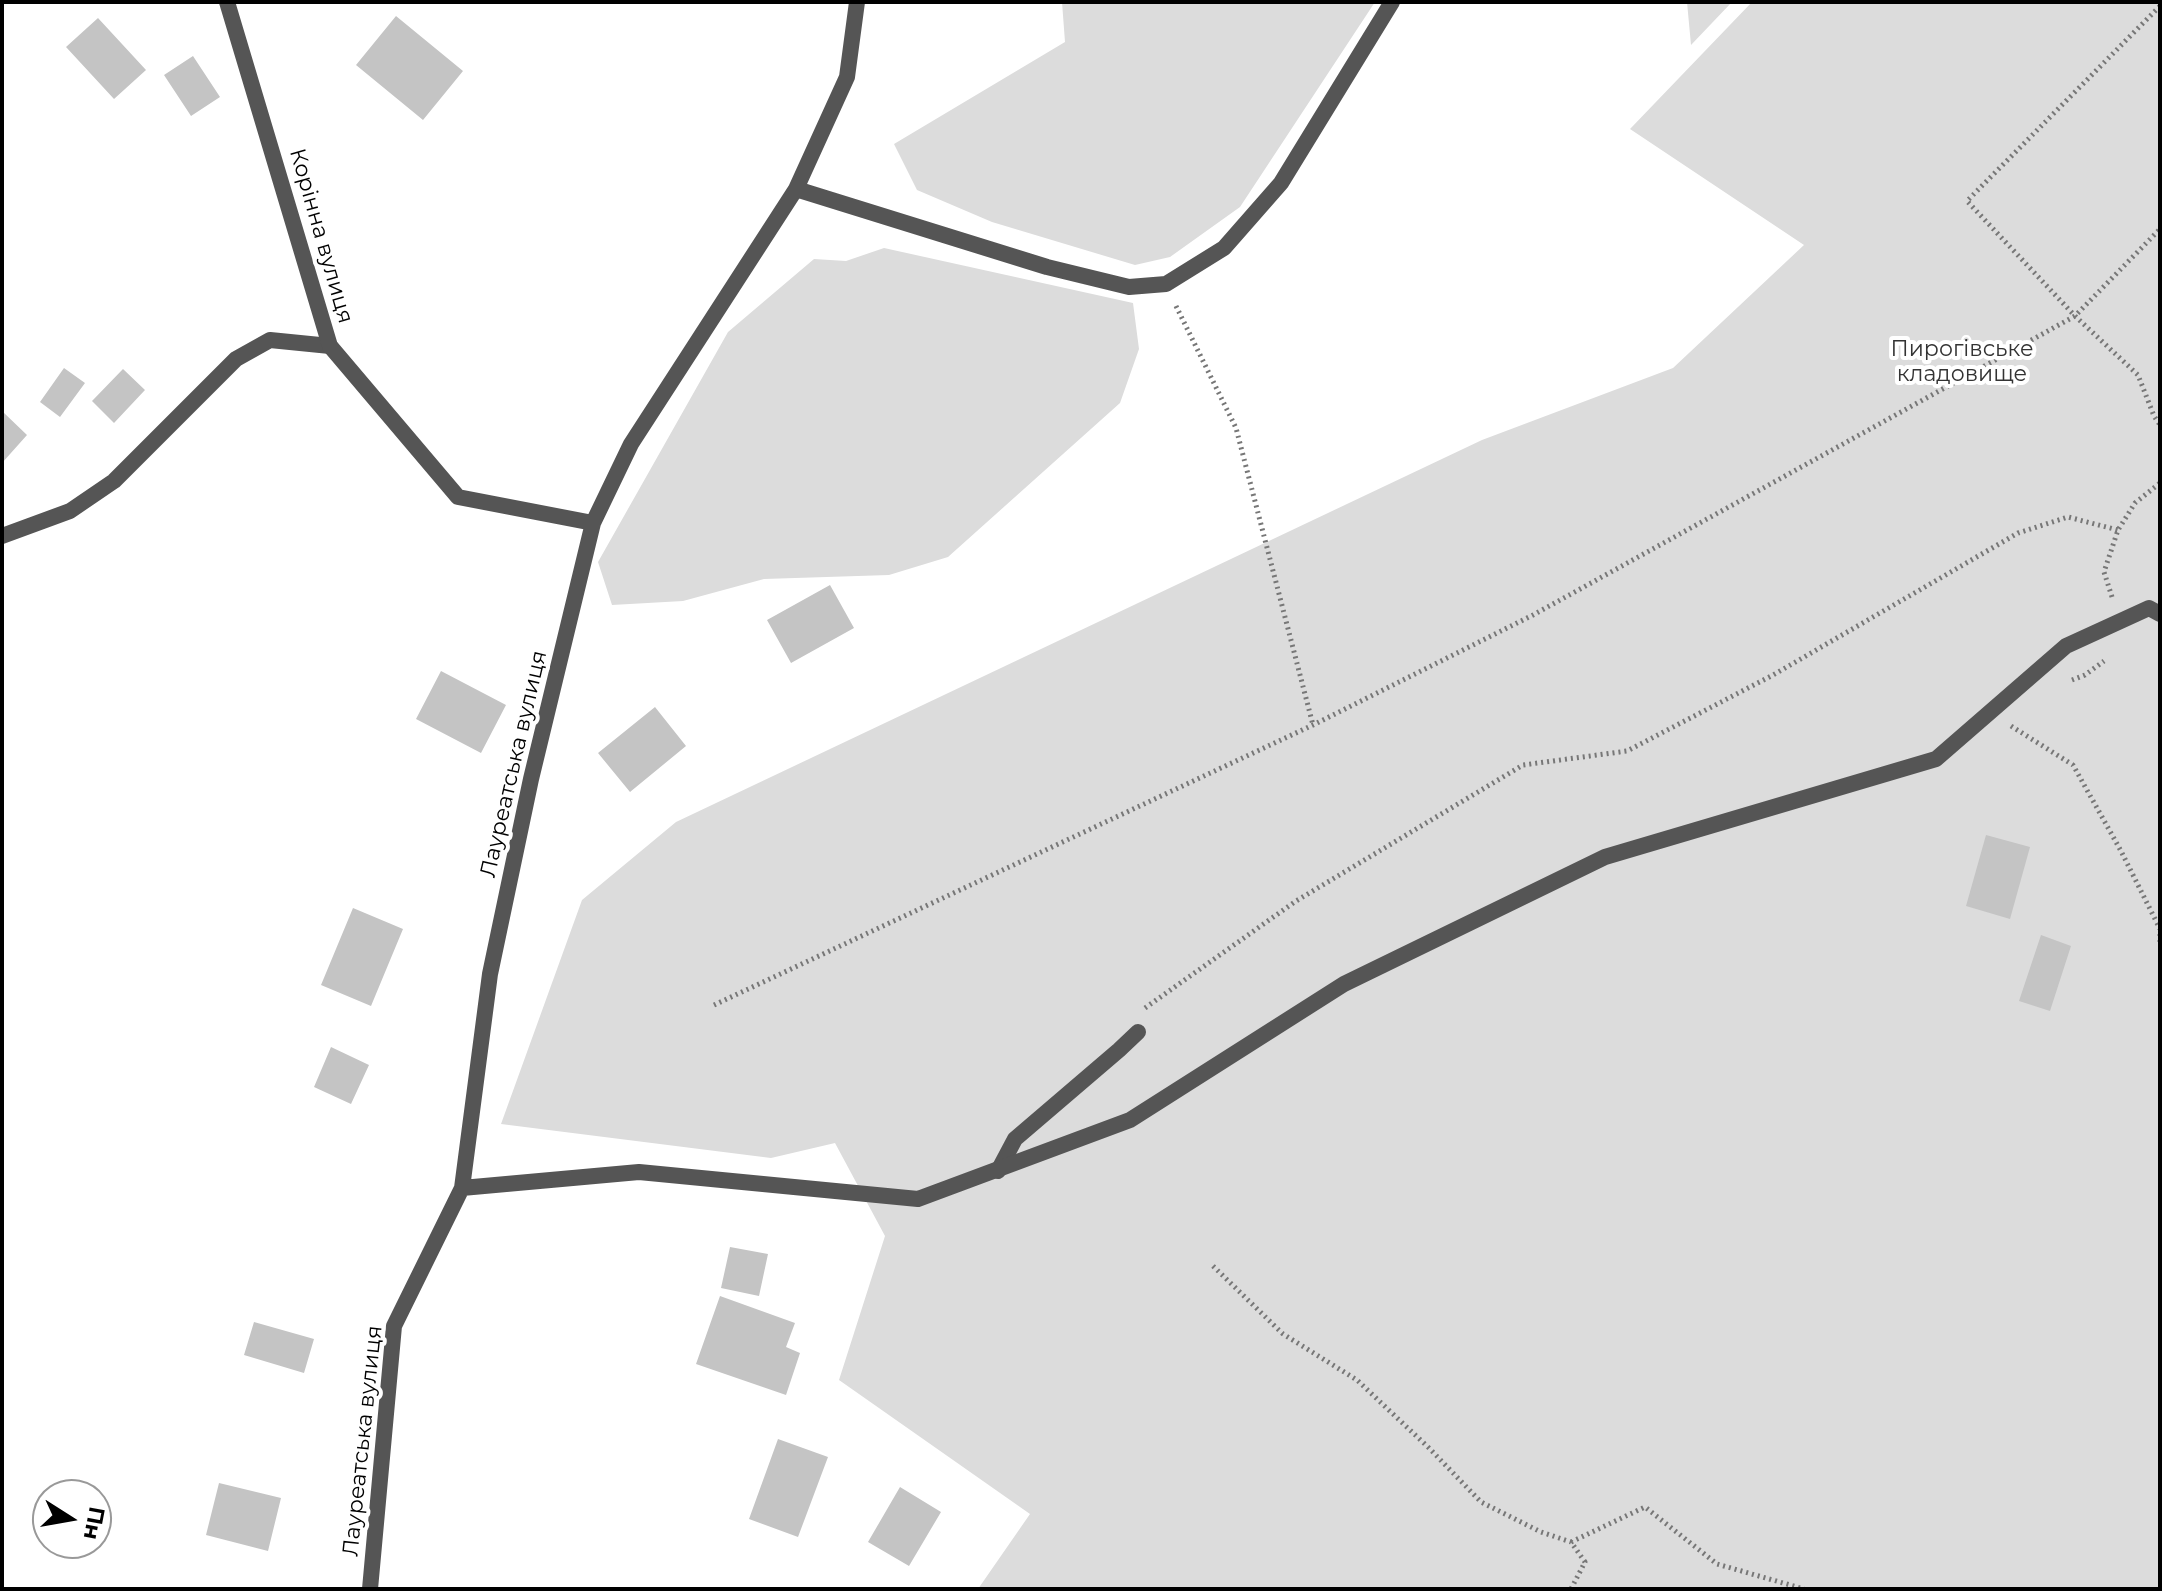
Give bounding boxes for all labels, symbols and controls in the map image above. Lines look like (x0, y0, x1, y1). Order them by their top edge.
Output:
street label: Корінна вулиця (283, 145, 359, 327)
park label: Пирогівське кладовище (1891, 337, 2033, 388)
street label: Лауреатська вулиця (475, 648, 553, 880)
street label: Лауреатська вулиця (338, 1324, 388, 1558)
north arrow (32, 1479, 112, 1559)
text: Пн (78, 1504, 111, 1542)

